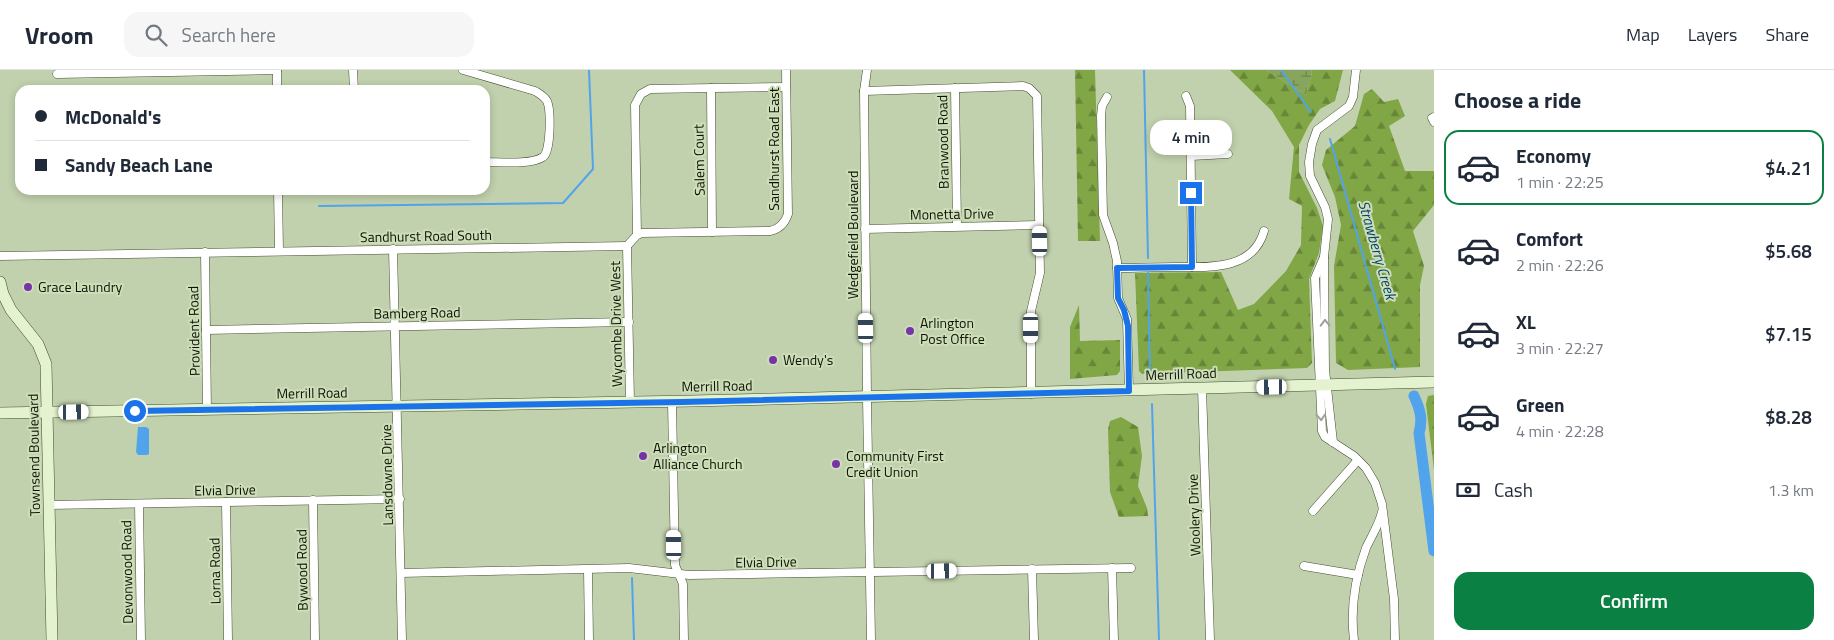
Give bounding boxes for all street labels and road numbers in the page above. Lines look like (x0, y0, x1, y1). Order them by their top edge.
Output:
street label: Sandhurst Road East (763, 87, 784, 211)
street label: Branwood Road (931, 95, 954, 189)
street label: Salem Court (687, 124, 710, 196)
street label: Wedgefield Boulevard (842, 171, 863, 299)
street label: Monetta Drive (910, 202, 994, 225)
street label: Sandhurst Road South (360, 224, 492, 247)
street label: Wycombe Drive West (604, 261, 627, 387)
street label: Provident Road (182, 286, 205, 376)
street label: Bamberg Road (373, 301, 461, 324)
street label: Merrill Road (1145, 362, 1217, 385)
street label: Merrill Road (681, 374, 753, 397)
street label: Merrill Road (276, 381, 348, 404)
street label: Townsend Boulevard (22, 394, 45, 516)
street label: Lansdowne Drive (375, 424, 398, 526)
street label: Woolery Drive (1182, 473, 1205, 557)
street label: Elvia Drive (194, 478, 256, 501)
street label: Devonwood Road (115, 520, 138, 624)
street label: Bywood Road (290, 529, 313, 611)
street label: Lorna Road (203, 537, 226, 605)
street label: Elvia Drive (735, 550, 797, 573)

